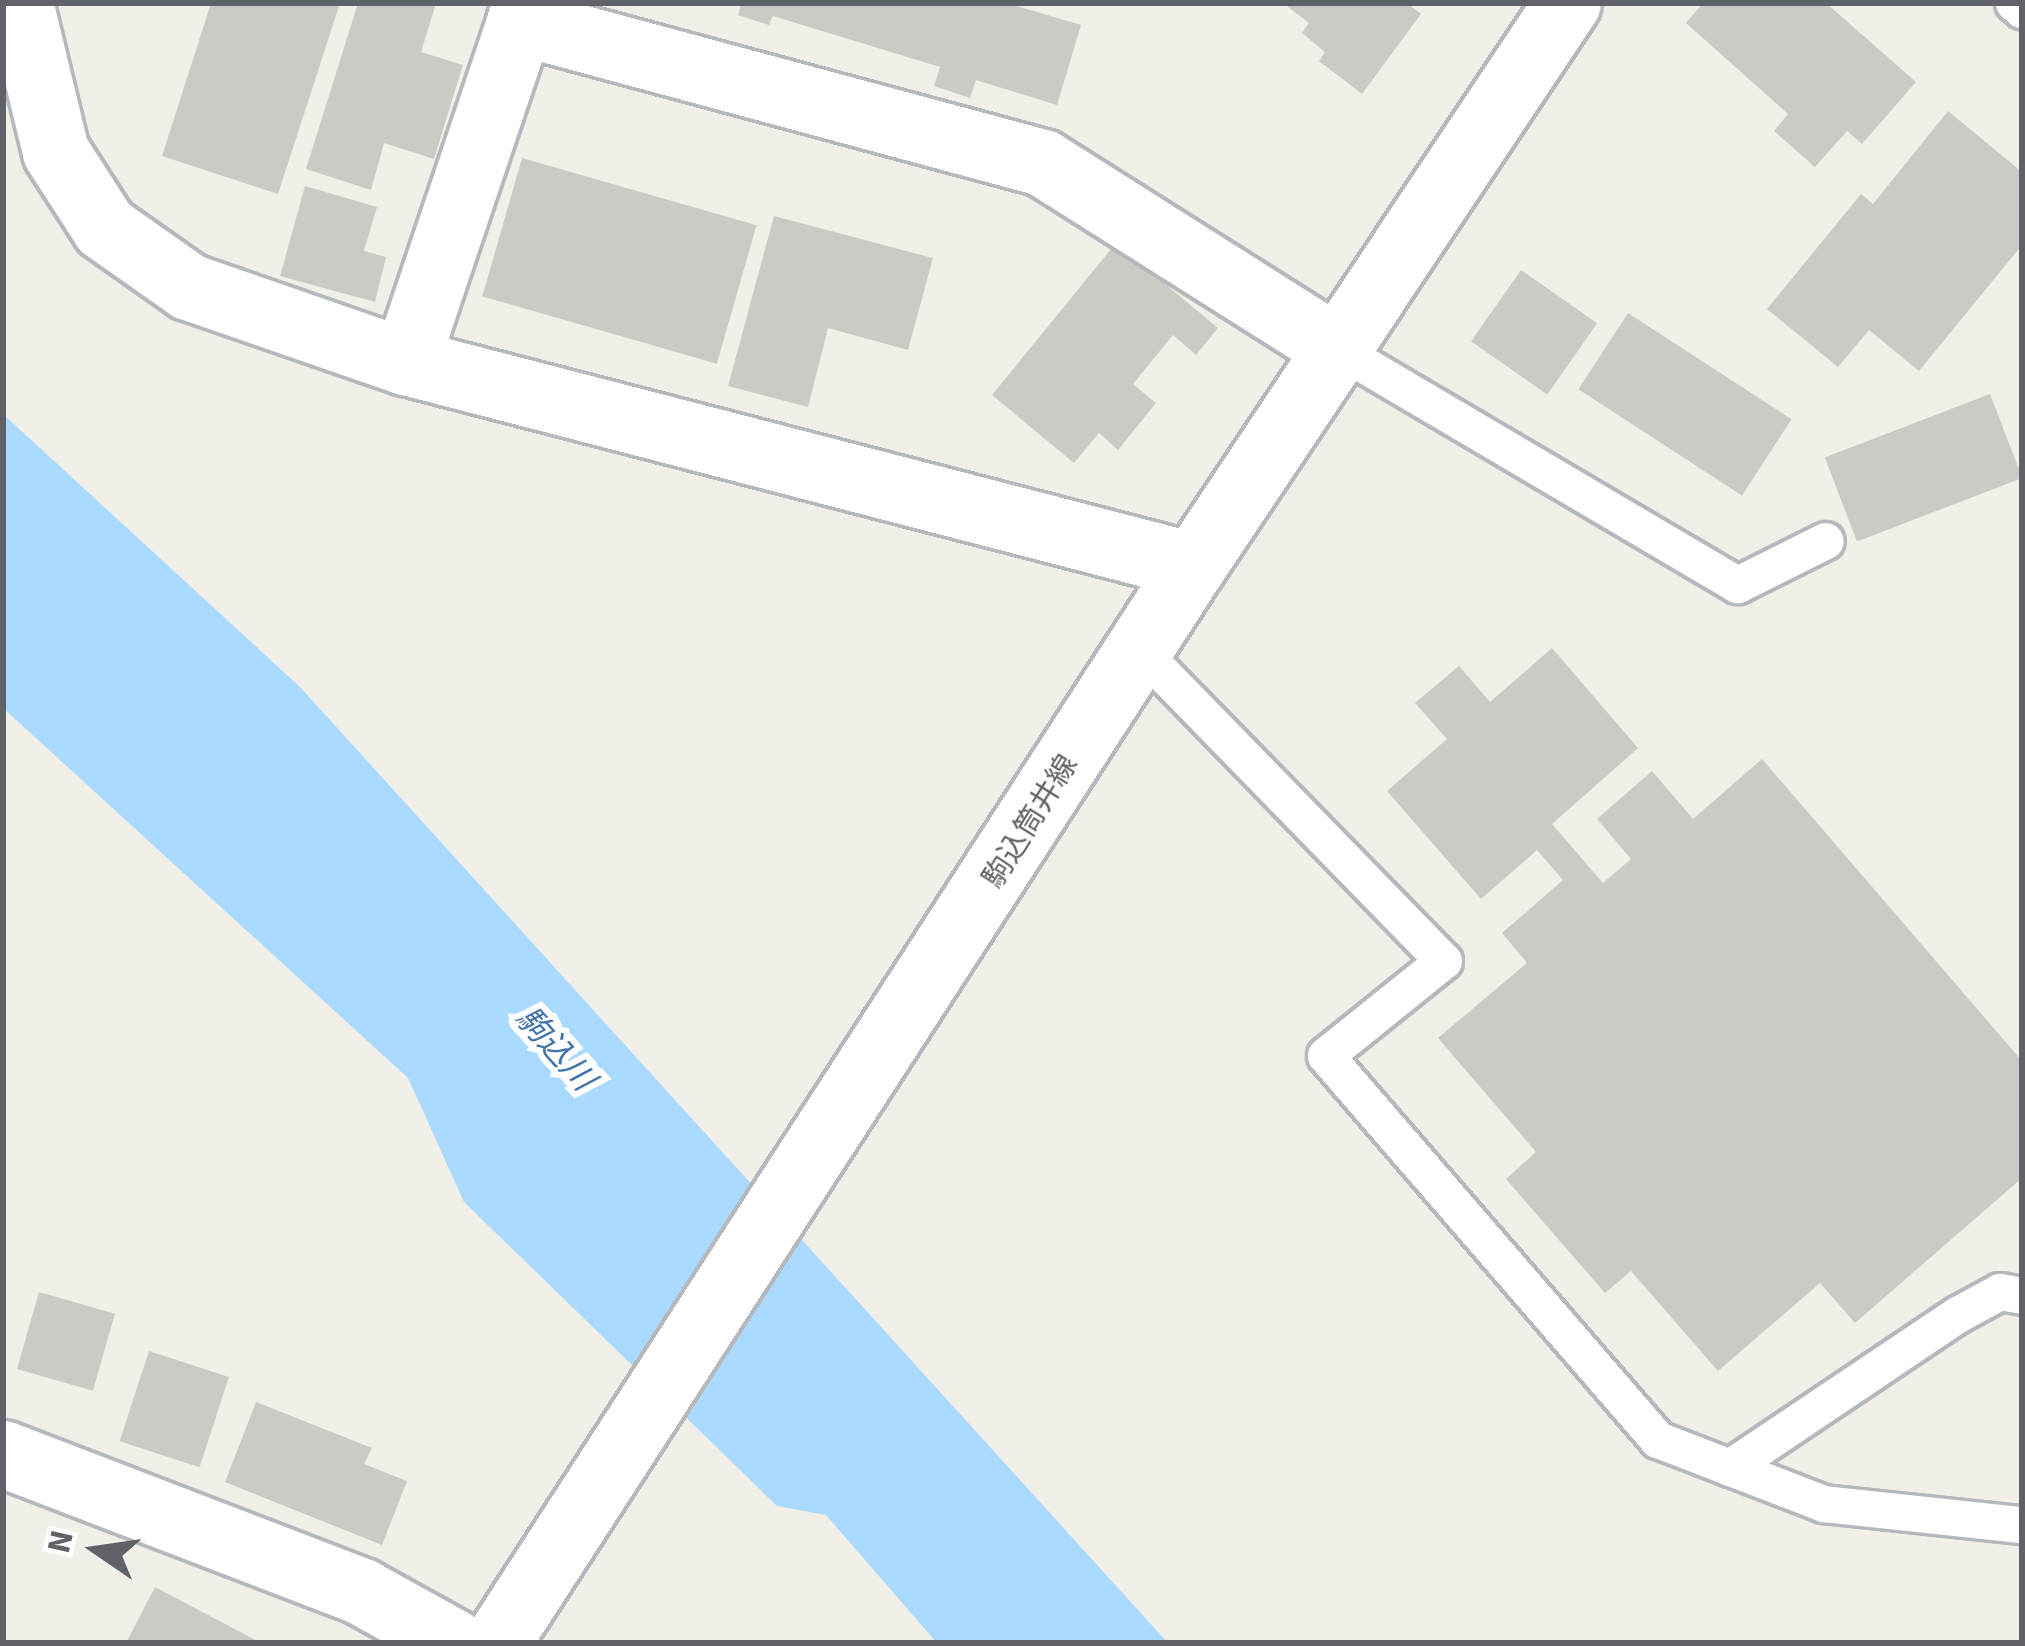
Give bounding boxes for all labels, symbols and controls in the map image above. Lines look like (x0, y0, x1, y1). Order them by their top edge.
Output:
street label: 駒込筒井線 (976, 749, 1086, 895)
water label: 駒込川 (507, 999, 603, 1099)
north arrow (36, 1490, 156, 1610)
text: N (35, 1526, 86, 1558)

